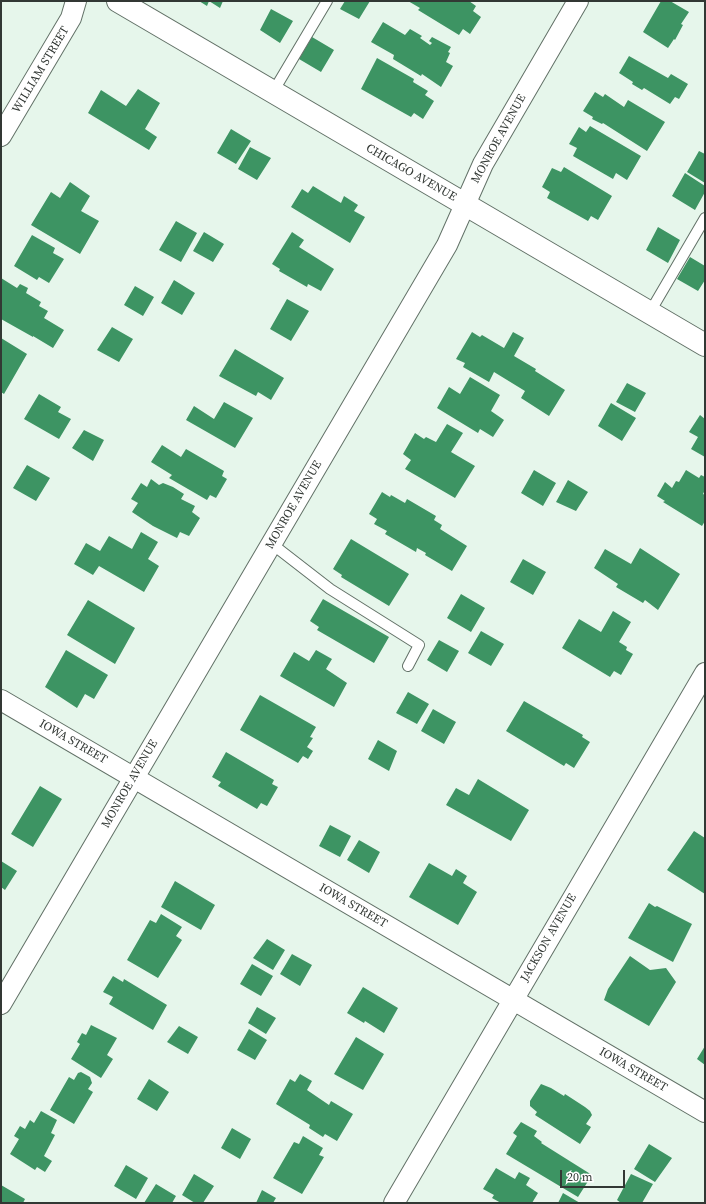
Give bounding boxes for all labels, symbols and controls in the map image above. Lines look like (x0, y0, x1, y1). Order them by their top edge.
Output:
street label: WILLIAM STREET (9, 24, 73, 116)
street label: MONROE AVENUE (469, 92, 529, 186)
street label: CHICAGO AVENUE (363, 141, 459, 205)
street label: MONROE AVENUE (263, 458, 325, 552)
street label: IOWA STREET (36, 717, 110, 767)
street label: MONROE AVENUE (99, 737, 161, 831)
street label: IOWA STREET (316, 881, 390, 931)
street label: JACKSON AVENUE (518, 891, 580, 985)
street label: IOWA STREET (596, 1045, 670, 1095)
scale bar (562, 1162, 627, 1188)
text: 20 m (567, 1169, 593, 1185)

